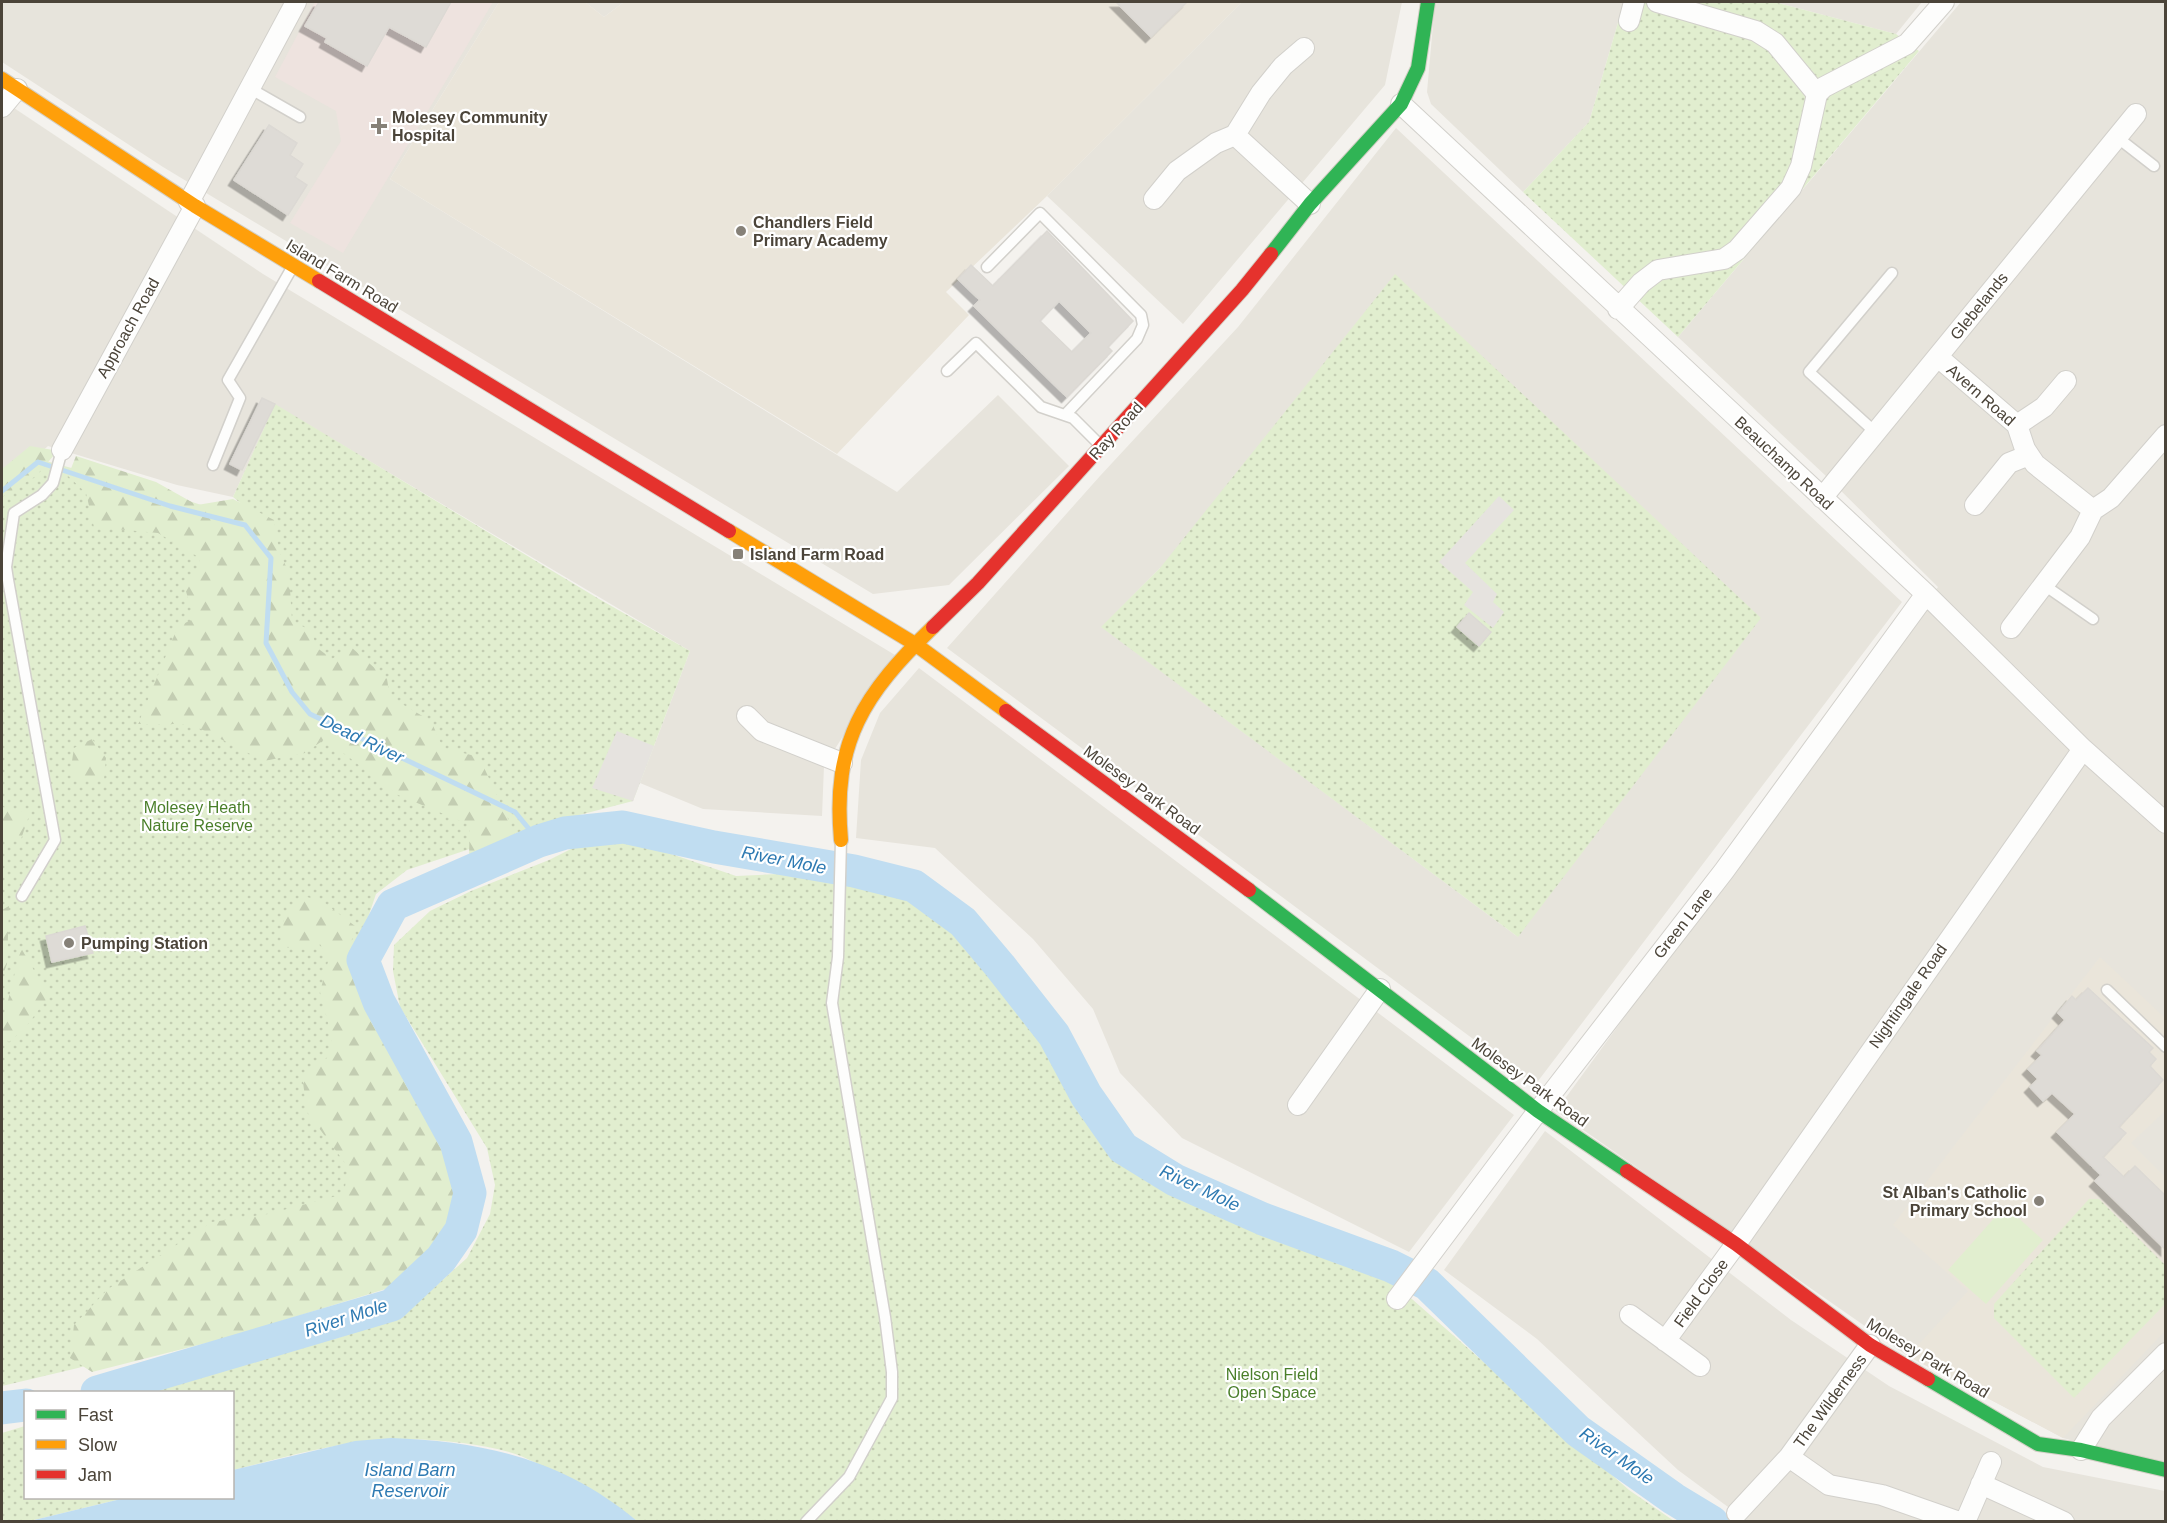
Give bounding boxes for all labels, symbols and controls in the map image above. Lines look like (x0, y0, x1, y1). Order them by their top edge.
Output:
place label: Molesey Community Hospital (392, 109, 548, 144)
marker: Molesey Community Hospital (370, 117, 388, 135)
place label: Chandlers Field Primary Academy (753, 214, 888, 249)
marker: Chandlers Field Primary Academy (734, 224, 748, 238)
street label: Island Farm Road (283, 236, 401, 316)
street label: Glebelands (1947, 269, 2011, 343)
street label: Approach Road (94, 275, 162, 381)
street label: Avern Road (1944, 361, 2018, 429)
street label: Ray Road (1086, 399, 1146, 463)
street label: Beauchamp Road (1731, 413, 1837, 513)
place label: Island Farm Road (750, 546, 884, 563)
marker: Island Farm Road (731, 547, 745, 561)
water label: Dead River (317, 710, 408, 768)
street label: Molesey Park Road (1081, 742, 1203, 838)
park label: Molesey Heath Nature Reserve (141, 799, 253, 834)
water label: River Mole (740, 842, 828, 878)
street label: Green Lane (1650, 884, 1716, 962)
place label: Pumping Station (81, 935, 208, 952)
marker: Pumping Station (62, 936, 76, 950)
street label: Nightingale Road (1866, 941, 1950, 1051)
street label: Molesey Park Road (1469, 1034, 1591, 1130)
water label: River Mole (1157, 1161, 1243, 1215)
place label: St Alban's Catholic Primary School (1882, 1184, 2027, 1219)
marker: St Alban's Catholic Primary School (2032, 1194, 2046, 1208)
street label: Field Close (1671, 1256, 1731, 1330)
water label: River Mole (302, 1295, 390, 1341)
street label: Molesey Park Road (1864, 1315, 1992, 1401)
street label: The Wilderness (1790, 1351, 1870, 1451)
park label: Nielson Field Open Space (1226, 1366, 1318, 1401)
legend (24, 1391, 234, 1499)
text: Fast (78, 1405, 113, 1425)
water label: River Mole (1576, 1423, 1658, 1489)
text: Slow (78, 1435, 118, 1455)
water label: Island Barn Reservoir (364, 1460, 456, 1501)
text: Jam (78, 1465, 112, 1485)

